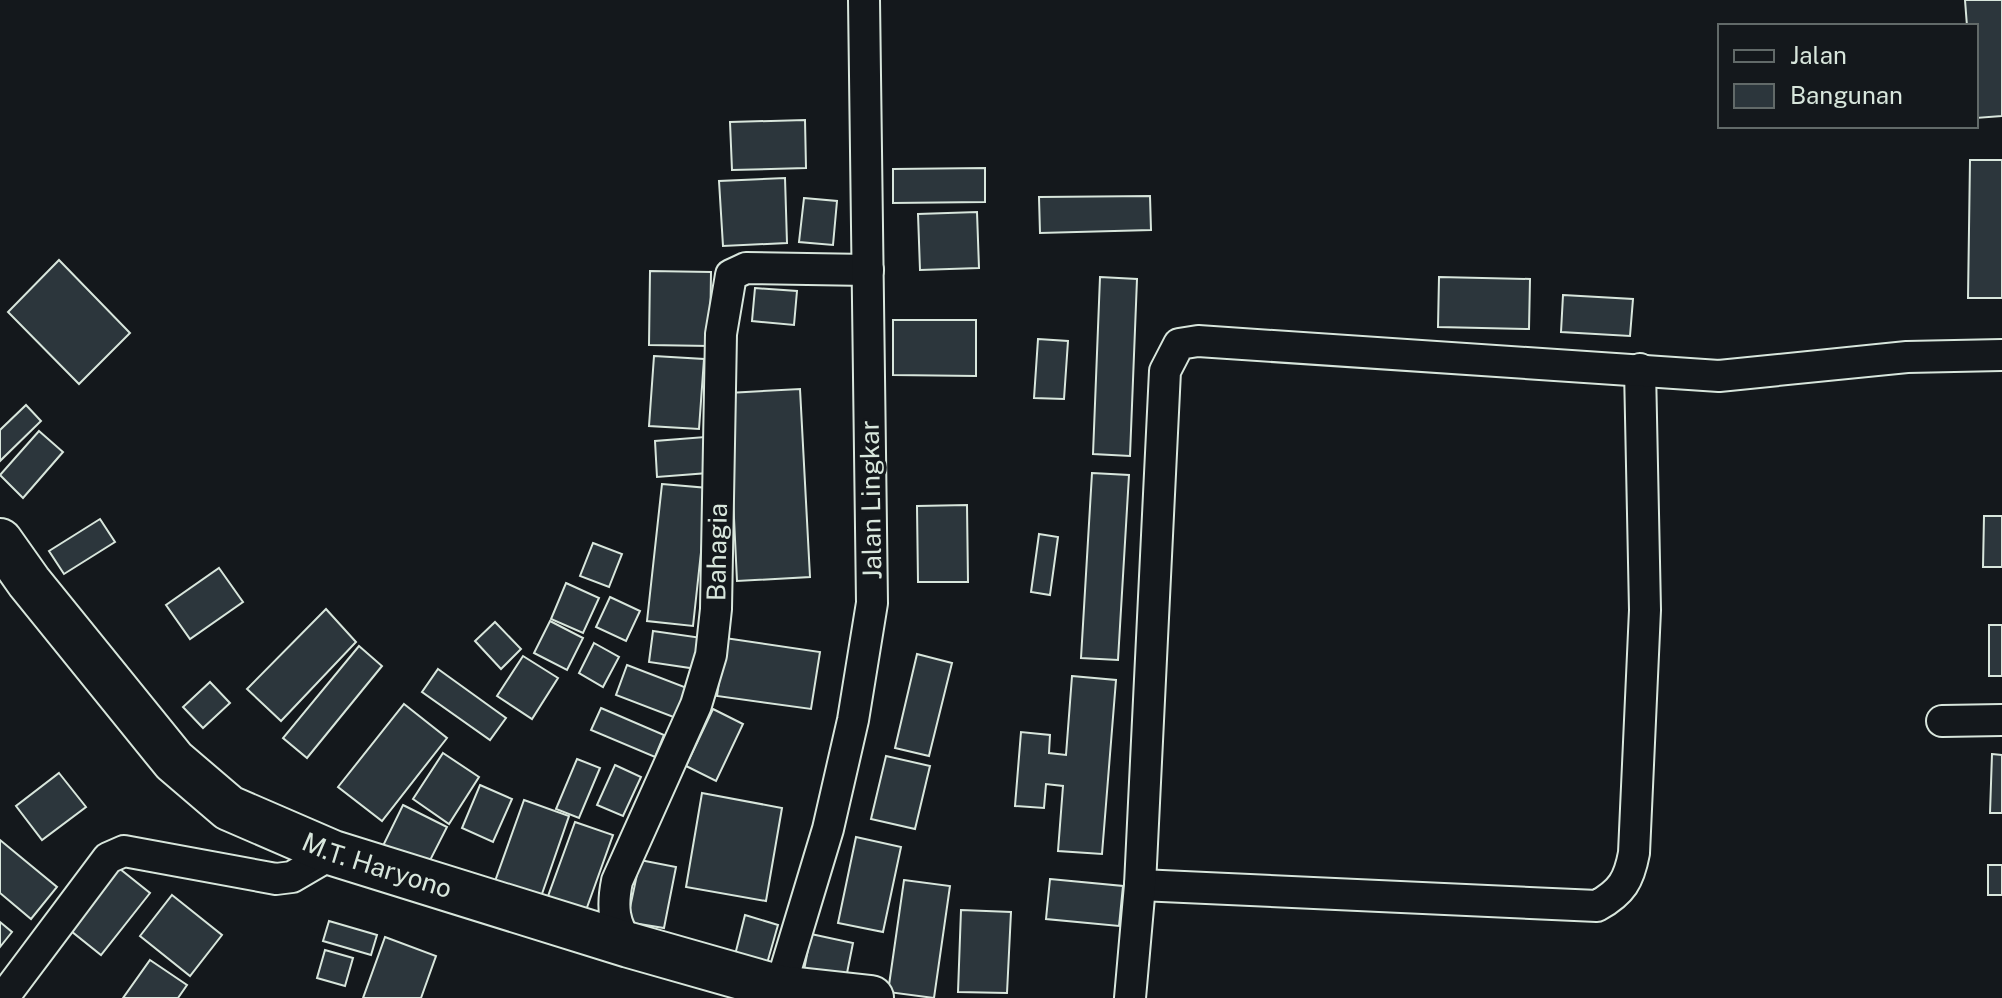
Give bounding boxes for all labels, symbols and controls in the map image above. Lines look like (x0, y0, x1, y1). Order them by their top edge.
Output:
legend (1718, 24, 1978, 128)
text: Jalan (1790, 41, 1847, 69)
text: Bangunan (1790, 81, 1903, 109)
street label: Jalan Lingkar (854, 420, 887, 580)
street label: Bahagia (700, 503, 733, 601)
street label: M.T. Haryono (298, 826, 456, 904)

